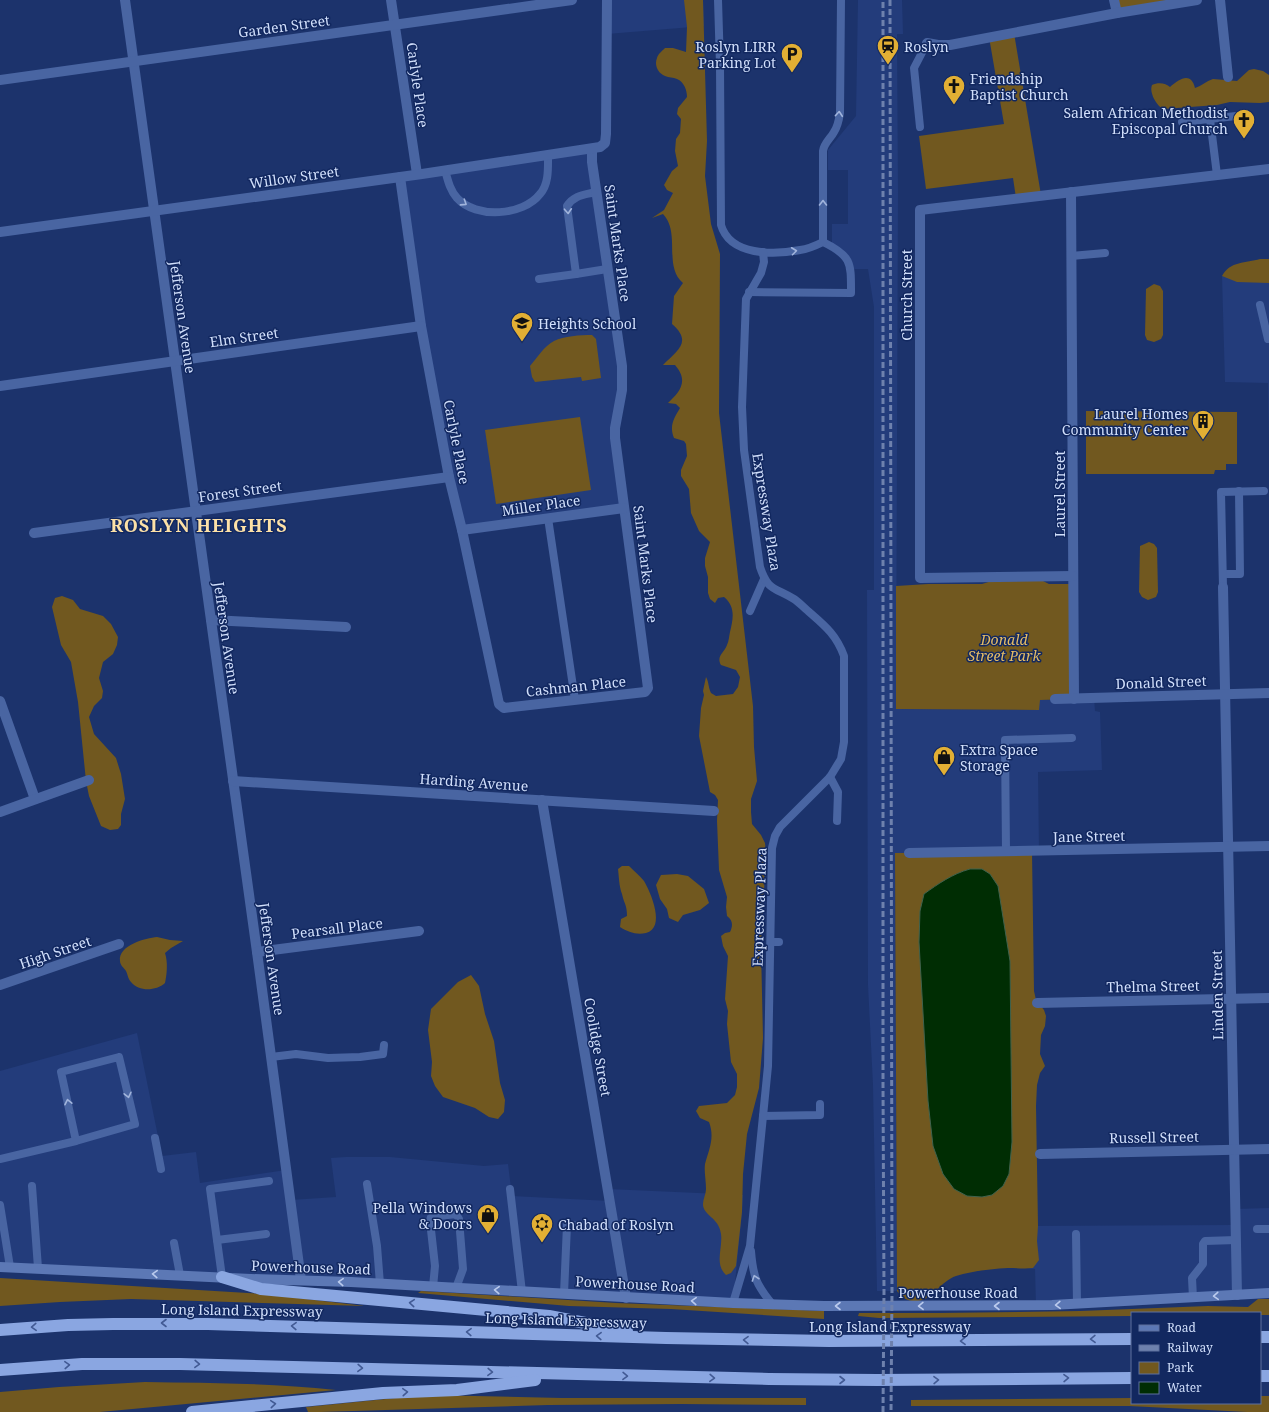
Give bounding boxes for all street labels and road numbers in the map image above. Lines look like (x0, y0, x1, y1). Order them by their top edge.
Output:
street label: Garden Street (237, 10, 331, 42)
street label: Carlyle Place (403, 41, 433, 129)
street label: Willow Street (248, 161, 340, 193)
street label: Saint Marks Place (600, 183, 636, 303)
street label: Church Street (897, 249, 916, 341)
street label: Jefferson Avenue (166, 258, 200, 375)
street label: Elm Street (209, 323, 280, 351)
street label: Carlyle Place (439, 398, 475, 486)
street label: Laurel Street (1050, 451, 1069, 537)
street label: Expressway Plaza (748, 452, 786, 572)
street label: Forest Street (197, 476, 283, 506)
street label: Miller Place (501, 490, 581, 520)
street label: Saint Marks Place (629, 504, 663, 624)
street label: Jefferson Avenue (210, 579, 244, 696)
street label: Cashman Place (525, 671, 627, 701)
street label: Donald Street (1115, 671, 1207, 693)
street label: Harding Avenue (419, 769, 529, 795)
street label: Jane Street (1052, 826, 1125, 846)
street label: Expressway Plaza (747, 847, 771, 967)
street label: Jefferson Avenue (255, 900, 289, 1017)
street label: Pearsall Place (290, 913, 384, 943)
street label: High Street (17, 931, 93, 973)
street label: Linden Street (1207, 950, 1227, 1040)
street label: Thelma Street (1106, 976, 1200, 996)
street label: Coolidge Street (580, 996, 616, 1098)
street label: Russell Street (1109, 1127, 1199, 1147)
street label: Powerhouse Road (251, 1255, 372, 1279)
street label: Powerhouse Road (575, 1271, 696, 1297)
street label: Powerhouse Road (898, 1283, 1018, 1302)
street label: Long Island Expressway (161, 1299, 323, 1321)
street label: Long Island Expressway (485, 1308, 647, 1332)
street label: Long Island Expressway (809, 1317, 971, 1336)

